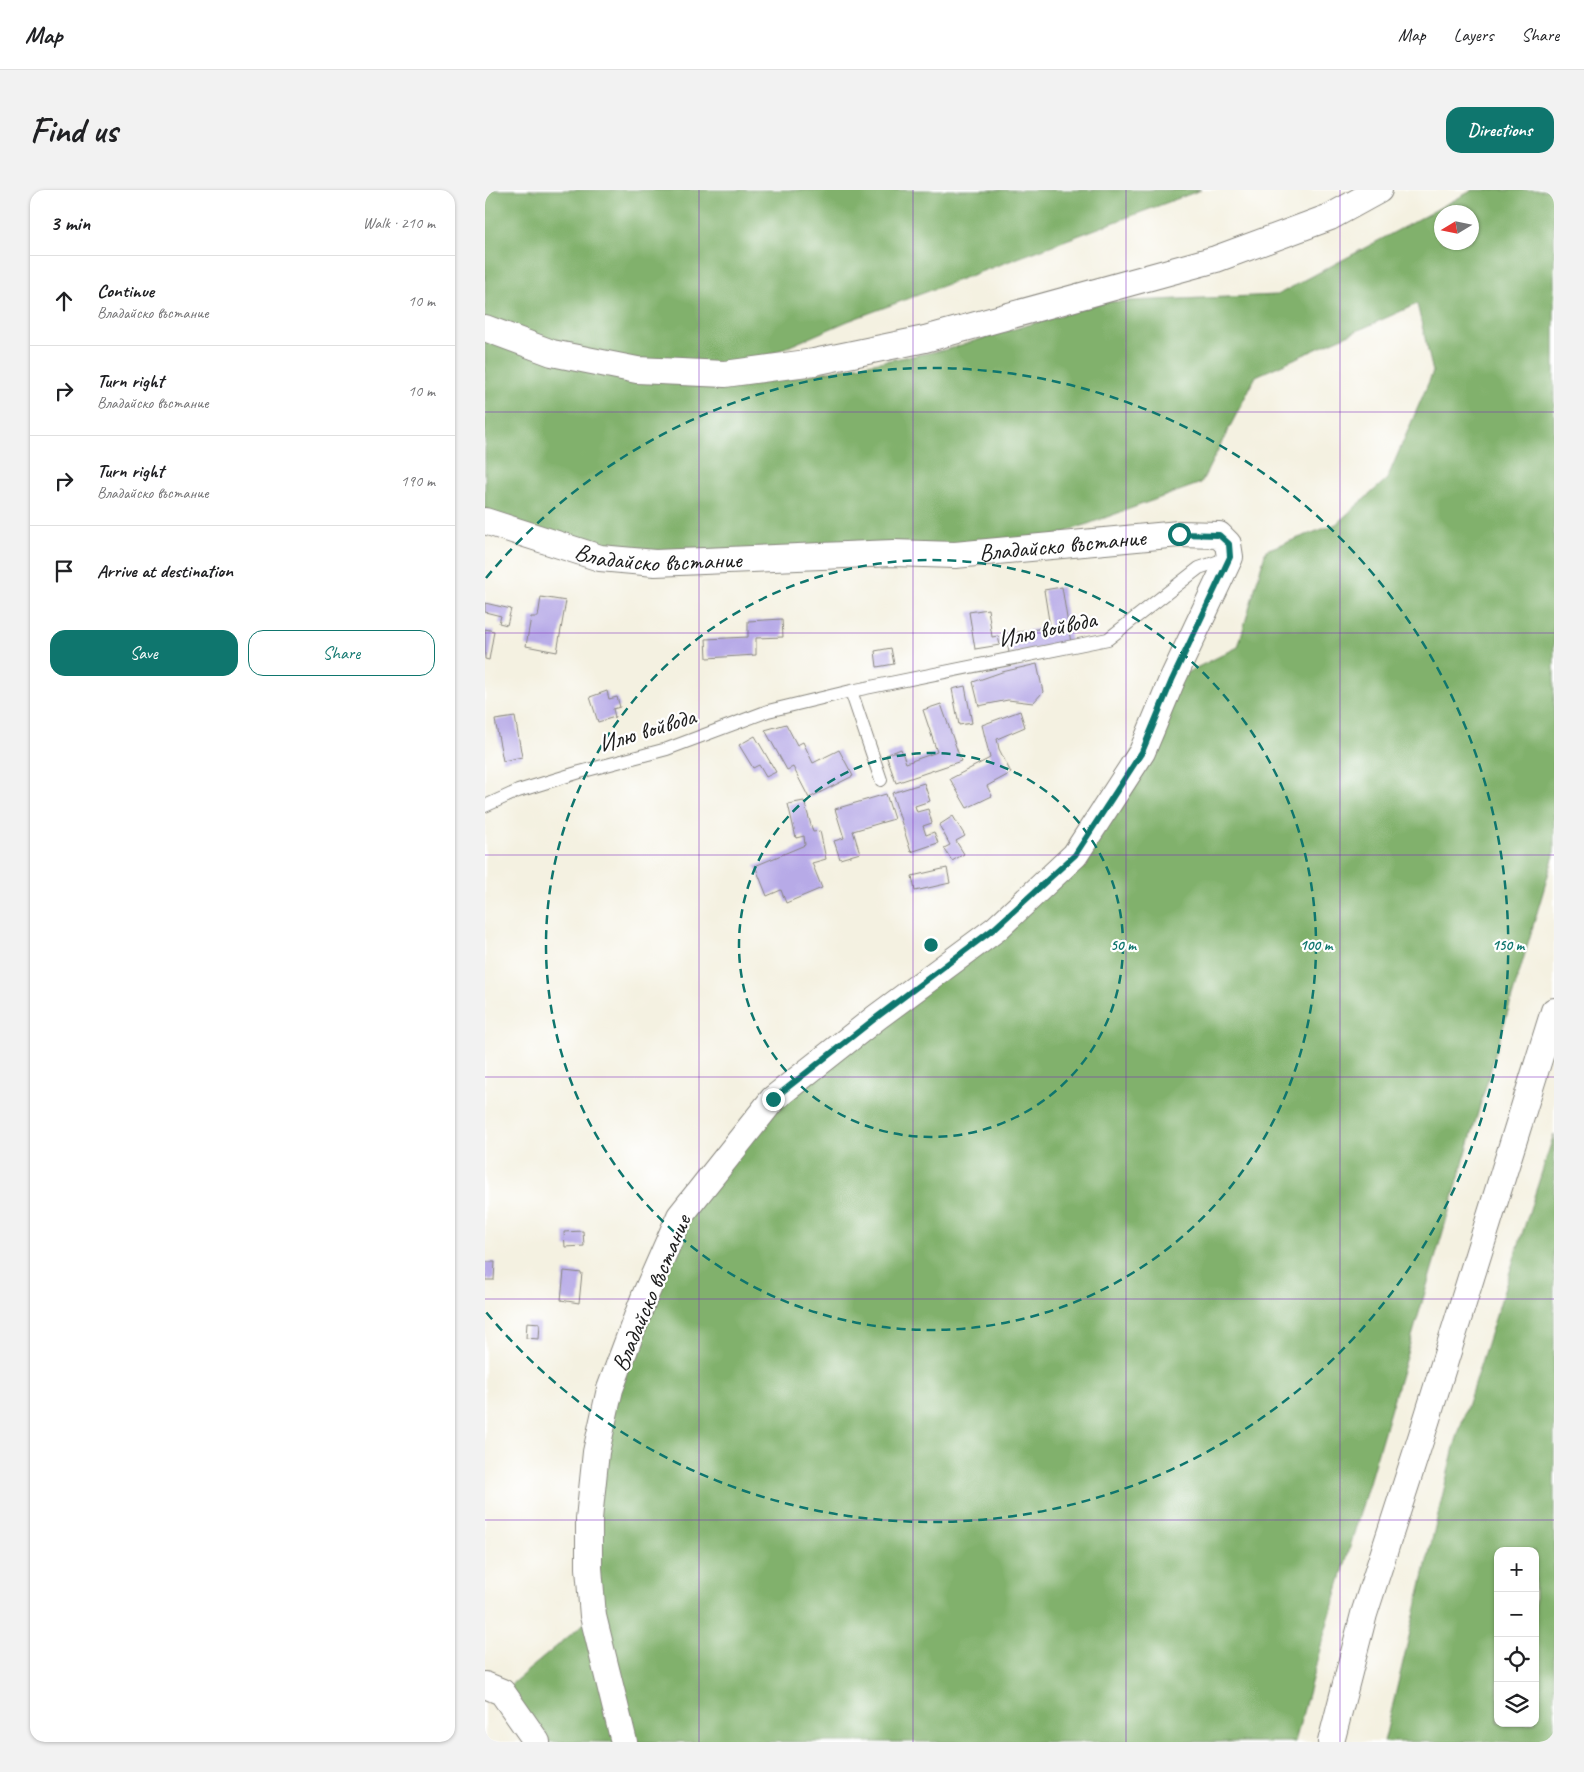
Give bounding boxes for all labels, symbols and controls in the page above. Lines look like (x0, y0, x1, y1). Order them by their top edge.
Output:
text: Map (25, 20, 62, 50)
text: Map (1398, 24, 1426, 46)
text: Layers (1454, 24, 1493, 46)
text: Share (1521, 24, 1559, 46)
button: Directions (1446, 107, 1554, 153)
text: Find us (30, 108, 117, 153)
north arrow (1434, 205, 1479, 250)
text: 3 min (50, 210, 90, 236)
text: Walk · 210 m (363, 213, 435, 233)
text: Continue (97, 279, 154, 303)
icon: ahead (50, 287, 78, 315)
text: 10 m (408, 291, 435, 311)
text: Владайско въстание (97, 303, 208, 323)
text: Turn right (97, 369, 164, 393)
icon: right (50, 377, 78, 405)
text: 10 m (408, 381, 435, 401)
text: Владайско въстание (97, 393, 208, 413)
text: Turn right (97, 459, 164, 483)
icon: right (50, 467, 78, 495)
text: 190 m (401, 471, 435, 491)
text: Владайско въстание (97, 483, 208, 503)
street label: Владайско въстание (978, 522, 1149, 568)
route start (1168, 523, 1191, 546)
street label: Владайско въстание (571, 536, 744, 578)
icon: arrive (50, 557, 78, 585)
text: Arrive at destination (97, 559, 233, 583)
street label: Илю войвода (995, 604, 1100, 654)
button: Save (50, 630, 238, 676)
button: Share (248, 630, 435, 676)
street label: Илю войвода (595, 701, 700, 759)
centre of rings (922, 936, 940, 954)
text: 50 m (1110, 936, 1137, 955)
text: 100 m (1300, 936, 1334, 955)
text: 150 m (1492, 936, 1526, 955)
route end (762, 1088, 785, 1111)
street label: Владайско въстание (605, 1208, 698, 1376)
map controls (1494, 1547, 1539, 1727)
button: + (1494, 1547, 1539, 1592)
button: − (1494, 1592, 1539, 1637)
button: locate (1494, 1637, 1539, 1682)
button: layers (1494, 1682, 1539, 1727)

